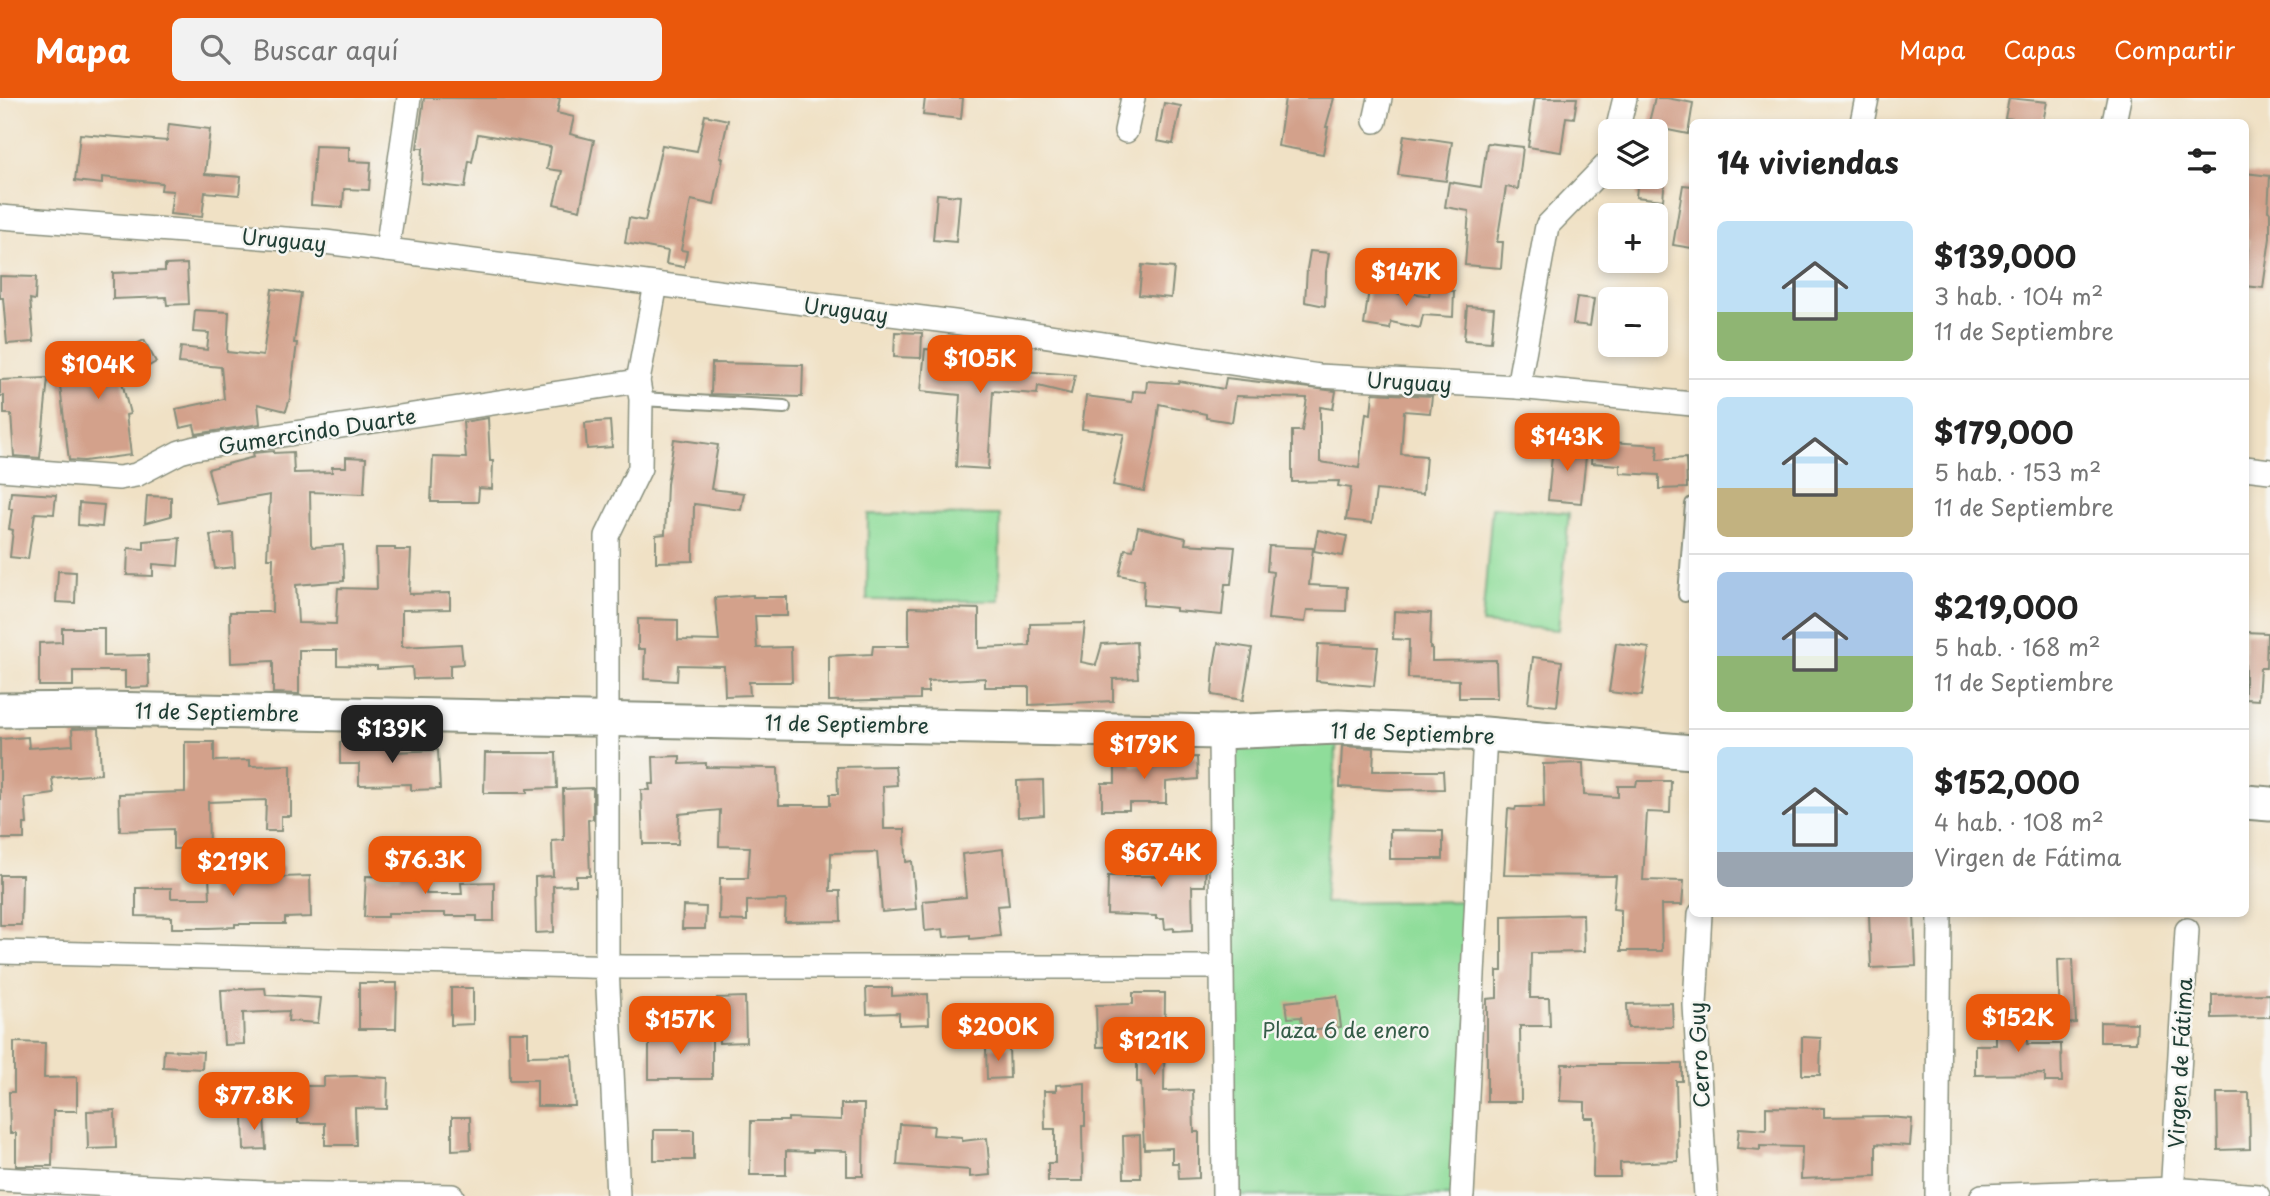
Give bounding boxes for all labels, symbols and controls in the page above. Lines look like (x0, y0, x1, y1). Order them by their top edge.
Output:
search box (172, 18, 662, 81)
text: Mapa (35, 24, 130, 74)
icon: search (196, 30, 234, 68)
text: Buscar aquí (252, 30, 398, 69)
text: Mapa (1899, 31, 1965, 67)
text: Capas (2003, 31, 2076, 67)
text: Compartir (2114, 31, 2235, 67)
map controls (1598, 119, 1668, 357)
button: layers (1598, 119, 1668, 189)
text: 14 viviendas (1717, 139, 1899, 184)
icon: filters (2183, 142, 2221, 180)
button: + (1598, 203, 1668, 273)
street label: Uruguay (240, 219, 328, 259)
text: $139,000 (1934, 233, 2076, 278)
pin: $147K (1357, 248, 1455, 308)
icon: home (1773, 249, 1857, 333)
text: $147K (1371, 253, 1441, 288)
text: 3 hab. · 104 m² (1934, 278, 2103, 313)
button: − (1598, 287, 1668, 357)
street label: Uruguay (802, 288, 890, 330)
text: 11 de Septiembre (1934, 313, 2114, 348)
pin: $105K (931, 336, 1029, 395)
text: $105K (943, 340, 1017, 375)
pin: $104K (49, 342, 147, 401)
text: $104K (61, 346, 135, 381)
street label: Uruguay (1366, 363, 1452, 399)
street label: Gumercindo Duarte (216, 399, 418, 461)
text: $179,000 (1934, 409, 2074, 454)
pin: $143K (1518, 414, 1616, 473)
text: $143K (1531, 418, 1603, 453)
icon: home (1773, 425, 1857, 509)
text: 5 hab. · 153 m² (1934, 454, 2101, 489)
text: 11 de Septiembre (1934, 489, 2114, 524)
text: $219,000 (1934, 584, 2078, 629)
icon: home (1773, 600, 1857, 684)
text: 5 hab. · 168 m² (1934, 629, 2101, 664)
text: 11 de Septiembre (1934, 664, 2114, 699)
street label: 11 de Septiembre (135, 694, 299, 728)
pin: $139K (343, 706, 441, 765)
street label: 11 de Septiembre (765, 706, 929, 740)
text: $139K (357, 710, 427, 745)
street label: 11 de Septiembre (1330, 713, 1496, 751)
pin: $179K (1095, 722, 1193, 781)
text: $179K (1110, 726, 1178, 761)
text: $152,000 (1934, 759, 2080, 804)
icon: home (1773, 775, 1857, 859)
text: 4 hab. · 108 m² (1934, 804, 2104, 839)
pin: $67.4K (1104, 830, 1218, 889)
text: $67.4K (1121, 834, 1201, 869)
pin: $76.3K (368, 836, 482, 896)
pin: $219K (184, 838, 282, 898)
text: Virgen de Fátima (1934, 839, 2121, 874)
text: $76.3K (384, 841, 466, 876)
text: $219K (197, 843, 269, 878)
street label: Virgen de Fátima (2159, 976, 2199, 1149)
pin: $152K (1969, 995, 2067, 1054)
pin: $157K (631, 996, 729, 1056)
text: $152K (1982, 999, 2054, 1034)
text: $157K (645, 1001, 715, 1036)
street label: Cerro Guy (1679, 1001, 1717, 1109)
pin: $200K (949, 1004, 1047, 1063)
text: $200K (958, 1008, 1038, 1043)
park label: Plaza 6 de enero (1262, 1013, 1430, 1045)
pin: $121K (1105, 1018, 1203, 1077)
text: $121K (1119, 1022, 1189, 1057)
pin: $77.8K (197, 1072, 311, 1132)
text: $77.8K (215, 1077, 293, 1112)

